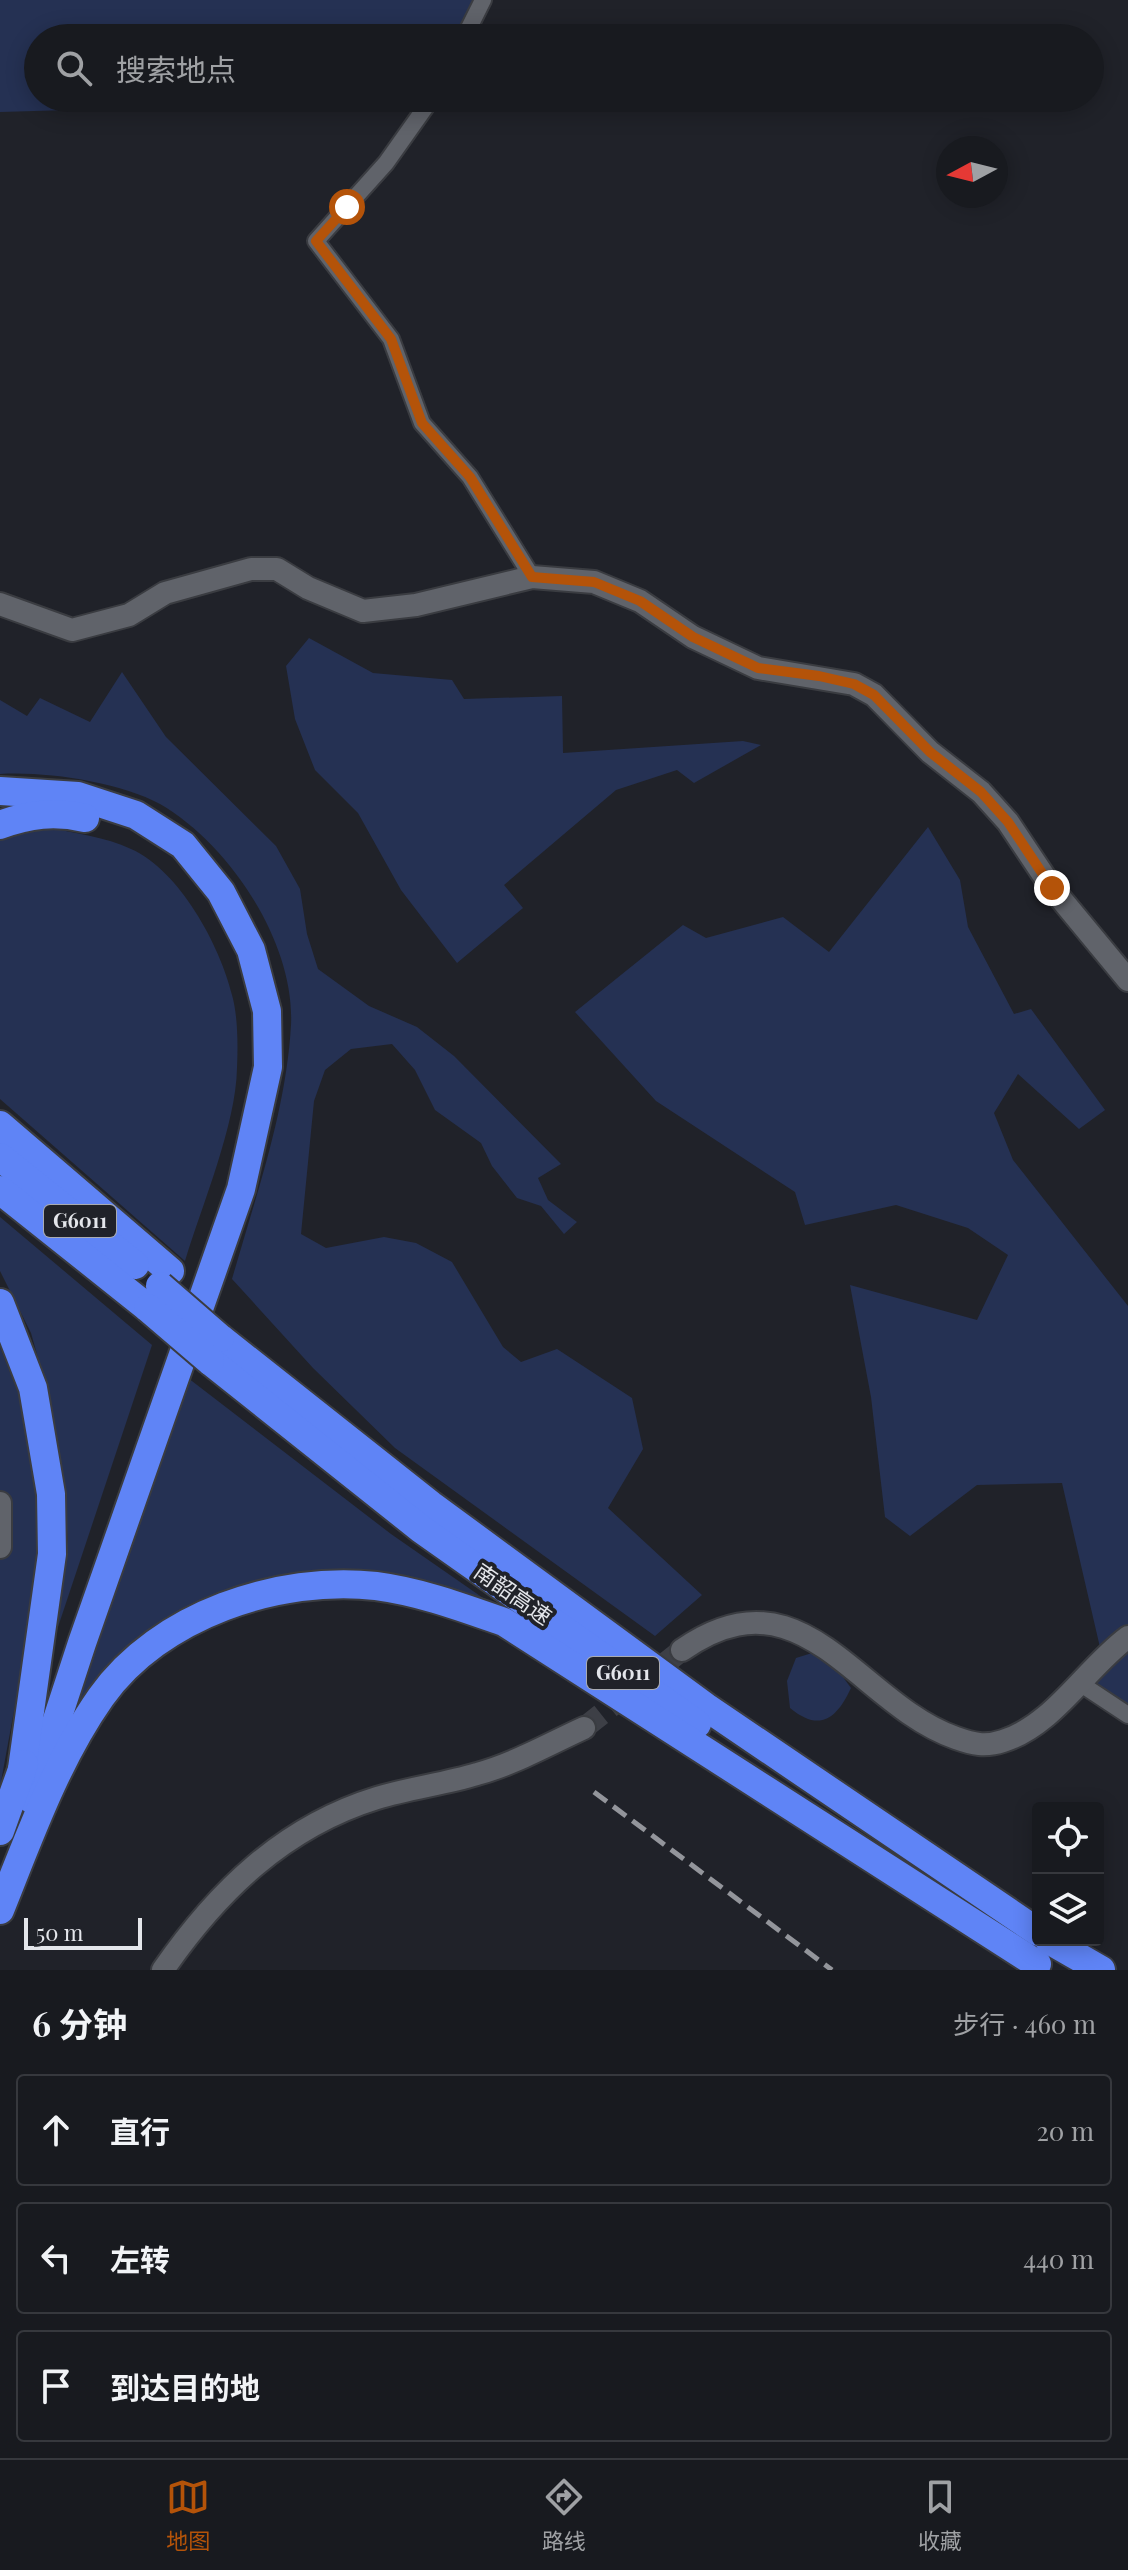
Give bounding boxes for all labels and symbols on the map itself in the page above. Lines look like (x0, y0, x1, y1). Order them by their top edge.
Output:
north arrow (936, 136, 1008, 208)
route start (329, 189, 365, 225)
route end (1034, 870, 1070, 906)
road number: G6011 (44, 1205, 116, 1237)
street label: 南韶高速 (469, 1556, 558, 1631)
road number: G6011 (587, 1657, 659, 1689)
scale bar (24, 1914, 142, 1950)

